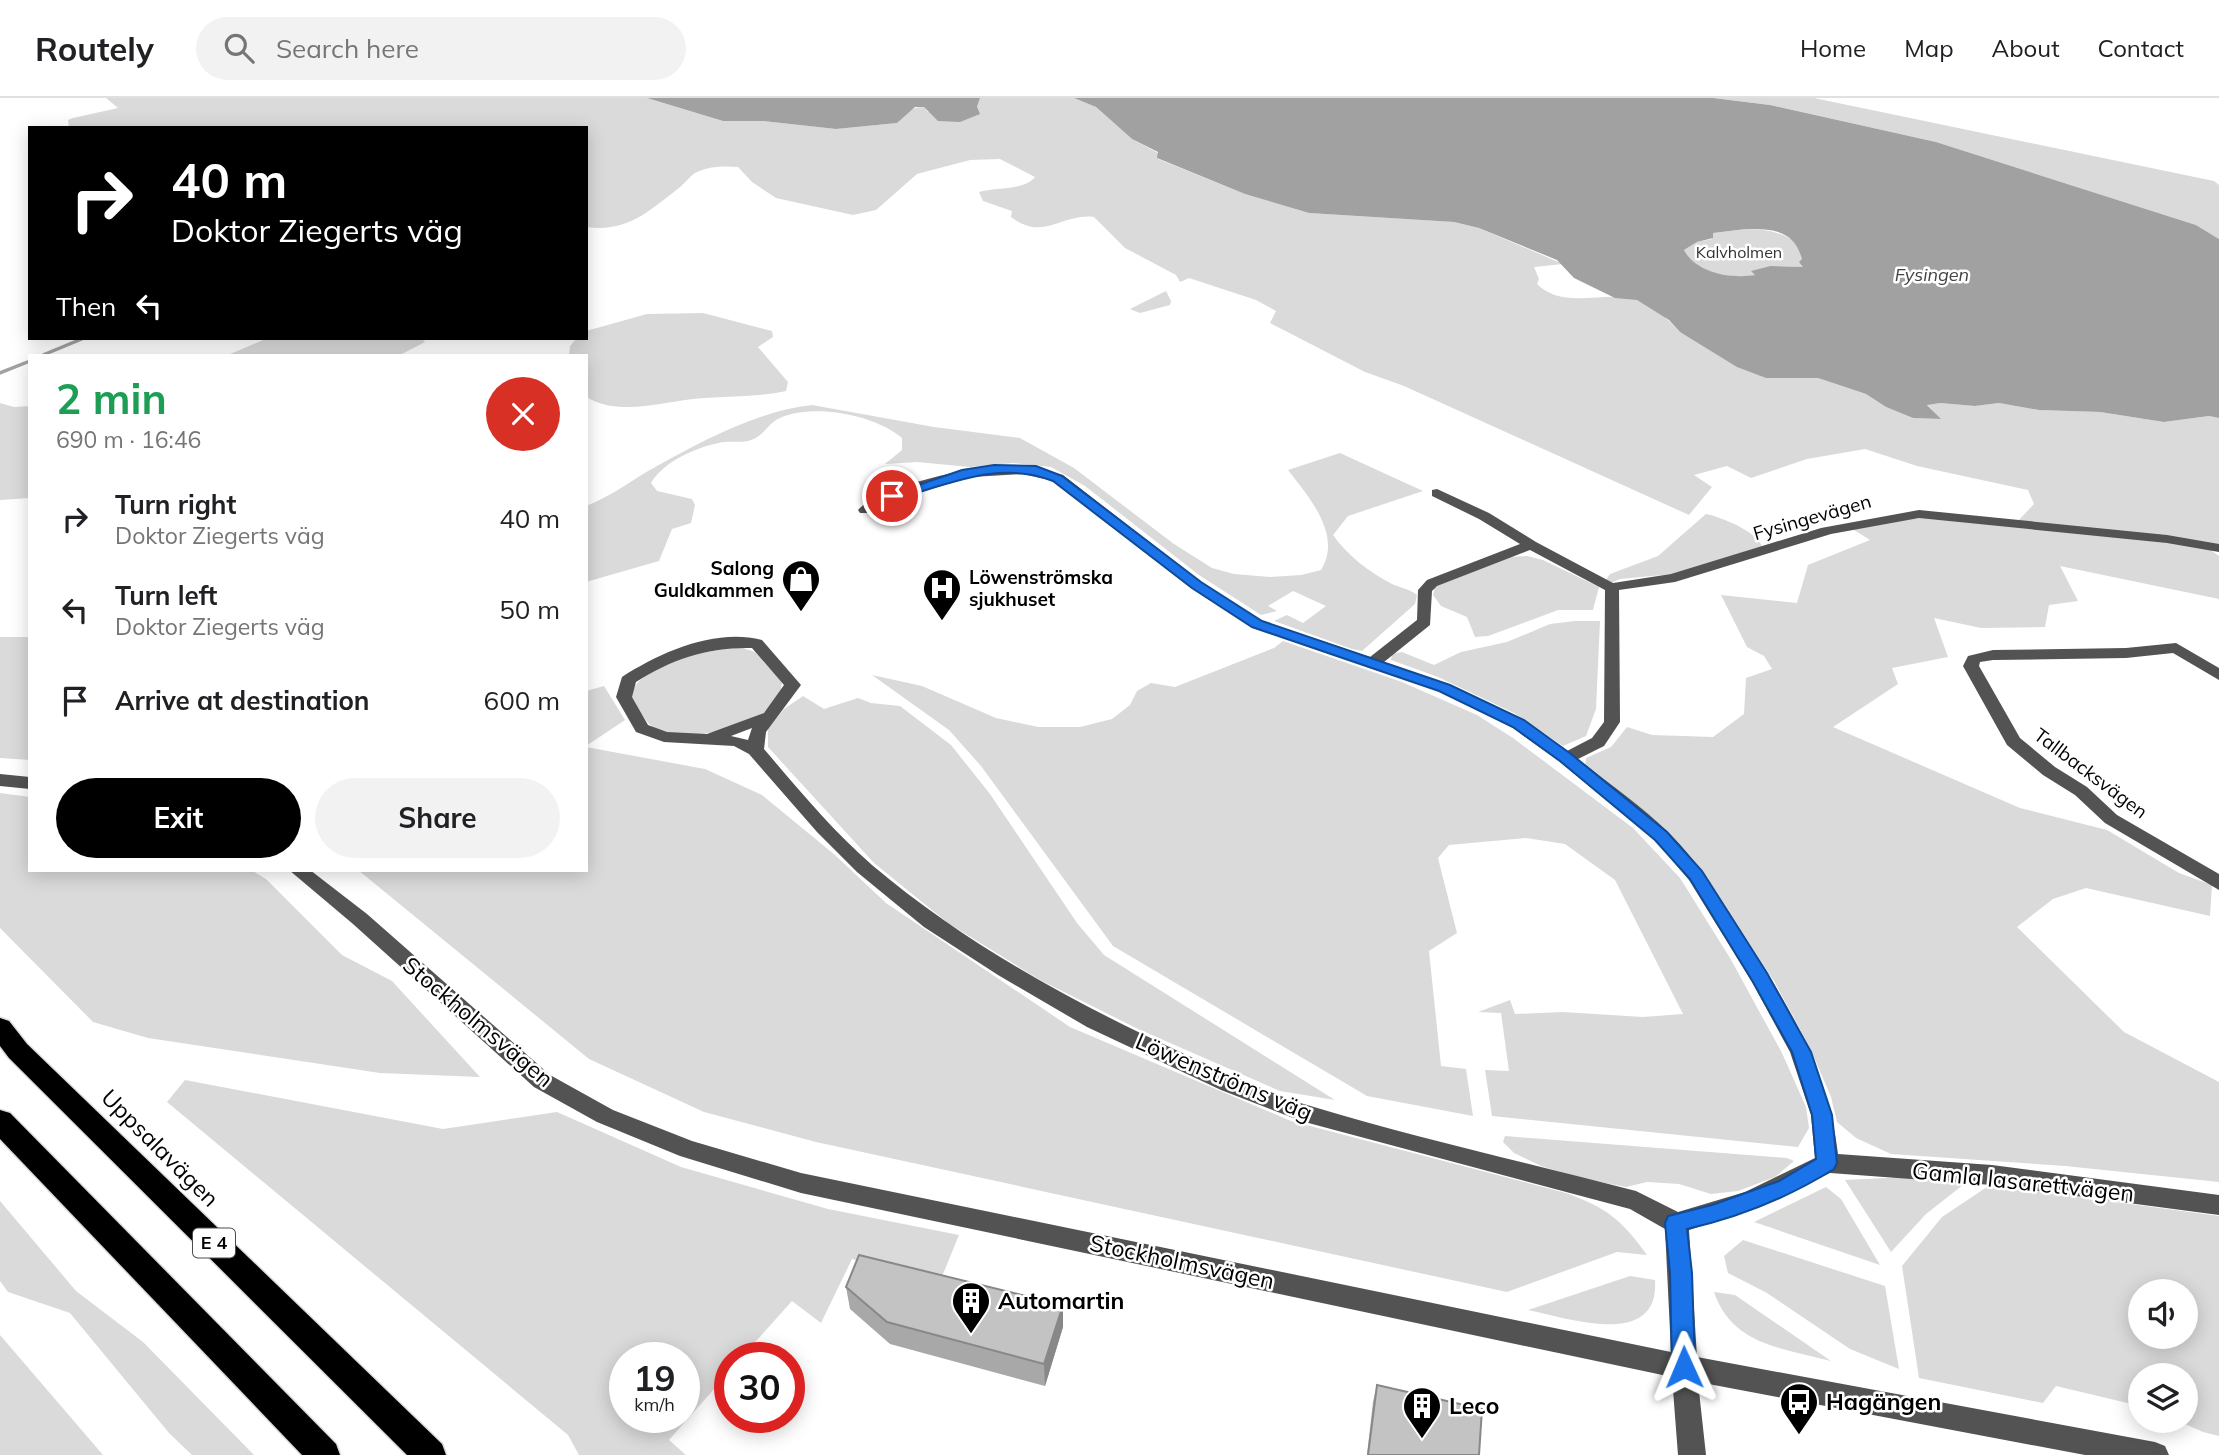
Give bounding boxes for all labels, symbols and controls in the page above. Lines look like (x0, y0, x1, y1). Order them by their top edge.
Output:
search box (196, 17, 686, 80)
text: Routely (35, 28, 154, 69)
icon: search (220, 29, 258, 67)
text: Search here (276, 32, 419, 65)
text: Home (1800, 33, 1866, 63)
text: Map (1904, 33, 1954, 63)
text: About (1992, 33, 2060, 63)
text: Contact (2098, 33, 2184, 63)
text: 40 m (171, 149, 287, 210)
icon: right (56, 154, 147, 245)
text: Doktor Ziegerts väg (171, 210, 463, 250)
park label: Kalvholmen (1696, 242, 1782, 262)
water label: Fysingen (1895, 263, 1969, 286)
icon: left (130, 287, 168, 325)
text: Then (56, 290, 116, 323)
text: 2 min (56, 372, 167, 425)
button: close (486, 377, 560, 451)
text: 690 m · 16:46 (56, 425, 201, 454)
pin (862, 466, 922, 526)
icon: arrive (873, 477, 911, 515)
text: Turn right (115, 488, 236, 521)
street label: Fysingevägen (1750, 489, 1874, 545)
icon: right (56, 500, 94, 538)
text: 40 m (499, 502, 560, 535)
text: Doktor Ziegerts väg (115, 521, 325, 550)
place label: Salong Guldkammen (654, 556, 774, 602)
shop icon: Salong Guldkammen (780, 558, 822, 613)
place label: Löwenströmska sjukhuset (969, 565, 1113, 611)
hospital icon: Löwenströmska sjukhuset (921, 567, 963, 622)
text: Turn left (115, 579, 217, 612)
icon: left (56, 591, 94, 629)
text: 50 m (499, 593, 560, 626)
text: Doktor Ziegerts väg (115, 612, 325, 641)
icon: arrive (56, 682, 94, 720)
text: Arrive at destination (115, 684, 370, 717)
text: 600 m (484, 684, 560, 717)
street label: Tallbacksvägen (2029, 723, 2153, 823)
button: Exit (56, 778, 301, 858)
button: Share (315, 778, 560, 858)
street label: Stockholmsvägen (397, 950, 560, 1093)
street label: Löwenströms väg (1131, 1026, 1317, 1127)
street label: Uppsalavägen (95, 1083, 225, 1213)
street label: Gamla lasarettvägen (1911, 1155, 2136, 1208)
road number: E 4 (193, 1228, 235, 1258)
street label: Stockholmsvägen (1087, 1228, 1277, 1295)
map controls (2128, 1279, 2198, 1433)
button: sound (2128, 1279, 2198, 1349)
building icon: Automartin (950, 1280, 992, 1335)
place label: Automartin (998, 1286, 1124, 1315)
position arrow (1647, 1330, 1721, 1404)
speed limit sign: 30 (714, 1342, 805, 1433)
text: 19 (633, 1356, 676, 1400)
button: layers (2128, 1363, 2198, 1433)
bus stop icon: Hagängen (1778, 1381, 1820, 1436)
building icon: Leco (1401, 1385, 1443, 1440)
place label: Hagängen (1826, 1387, 1941, 1416)
place label: Leco (1449, 1391, 1499, 1420)
text: km/h (634, 1393, 675, 1416)

